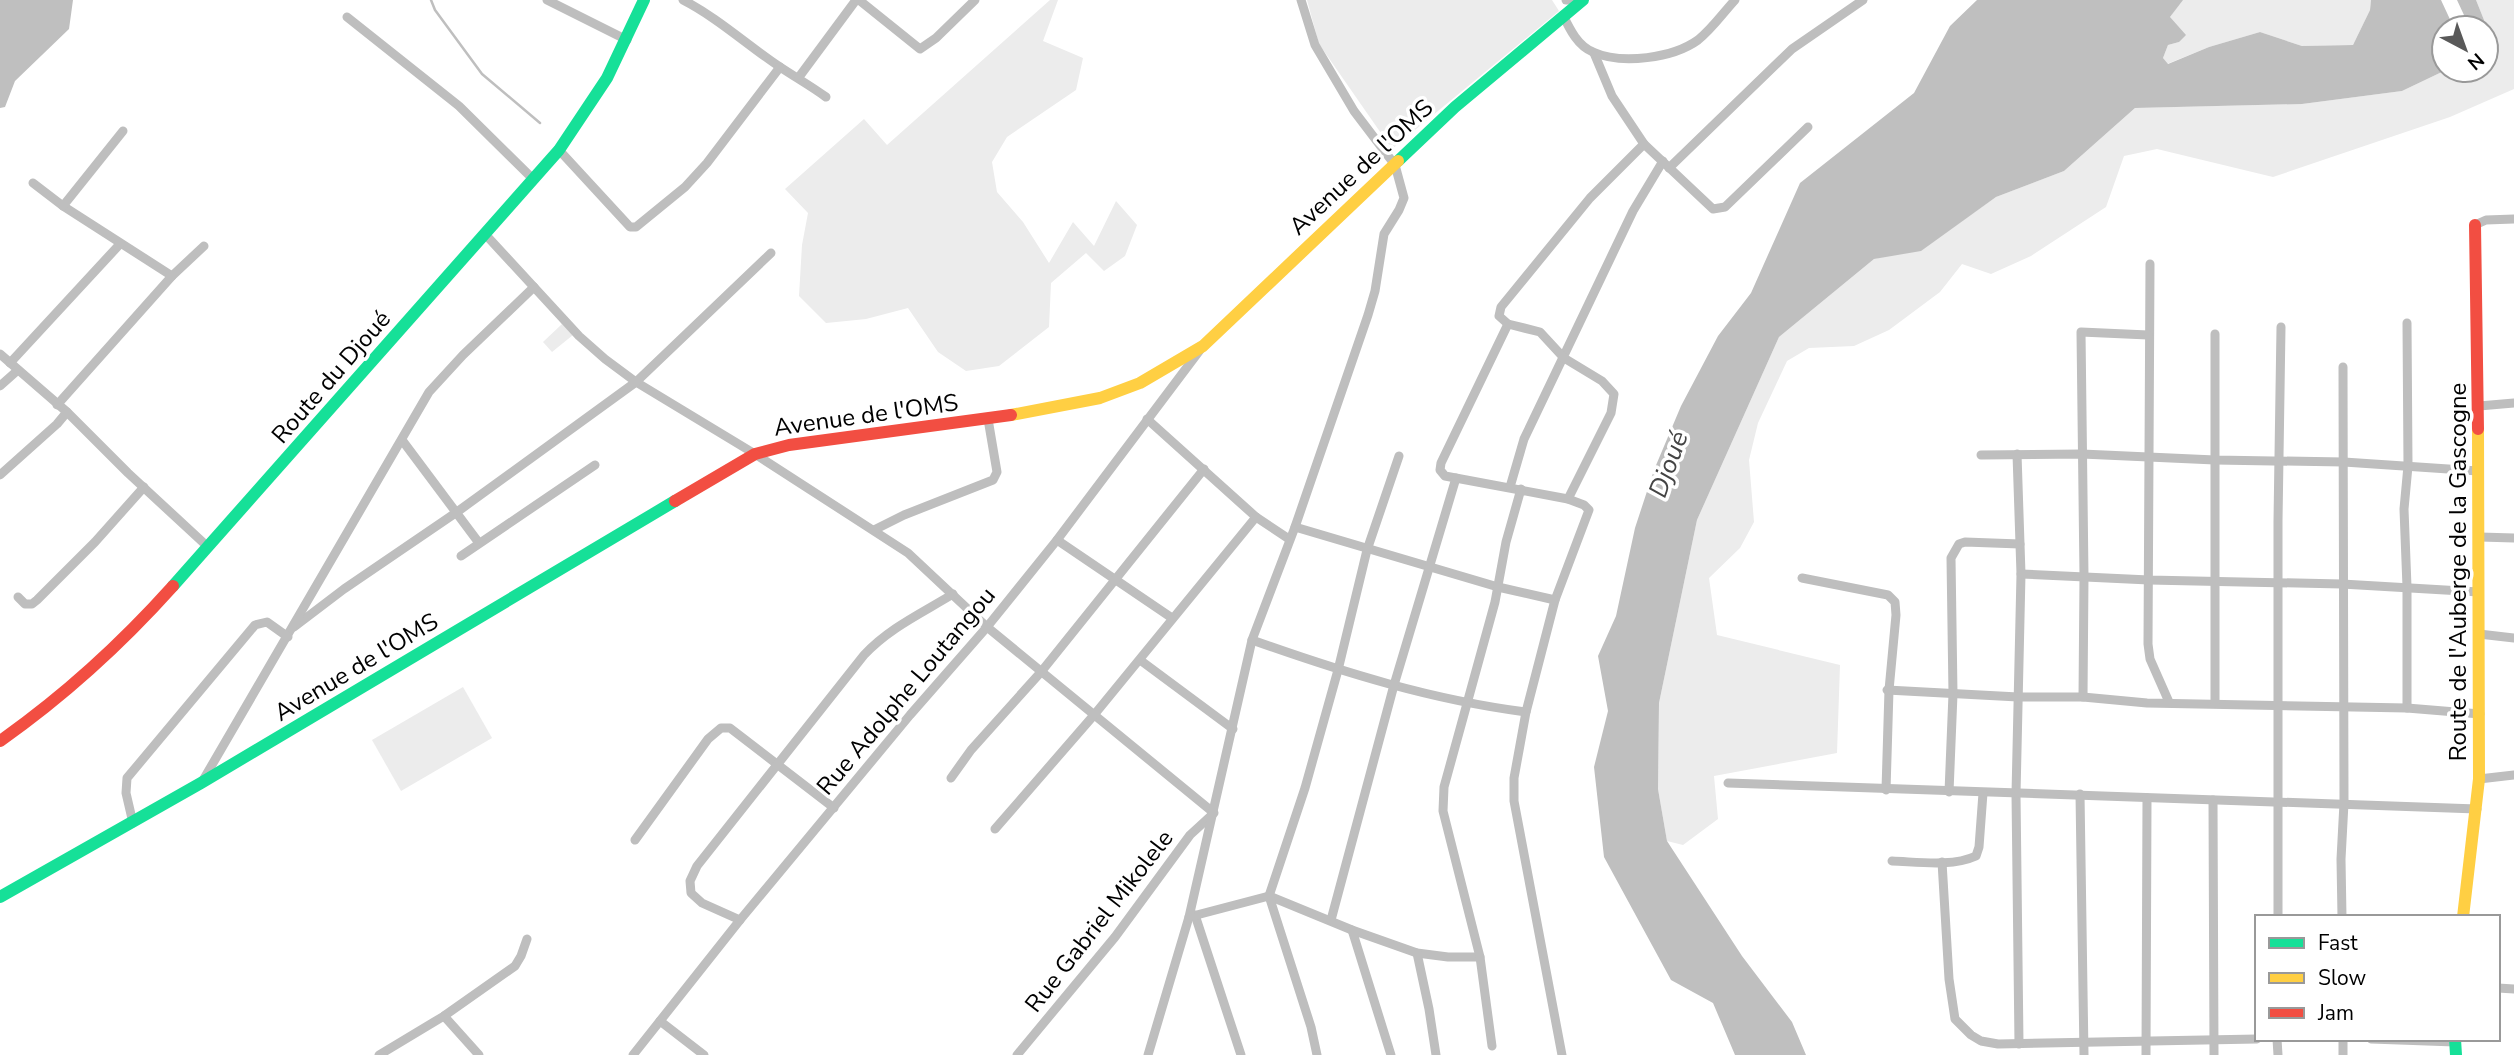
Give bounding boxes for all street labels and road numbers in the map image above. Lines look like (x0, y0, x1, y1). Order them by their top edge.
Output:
street label: Avenue de l'OMS (1282, 92, 1440, 242)
street label: Route du Djoué (264, 304, 398, 450)
street label: Route de l'Auberge de la Gascogne (2442, 383, 2474, 761)
street label: Avenue de l'OMS (772, 386, 960, 444)
street label: Rue Adolphe Loutangou (809, 580, 1003, 802)
street label: Avenue de l'OMS (268, 605, 444, 729)
street label: Rue Gabriel Mikolele (1018, 823, 1180, 1019)

